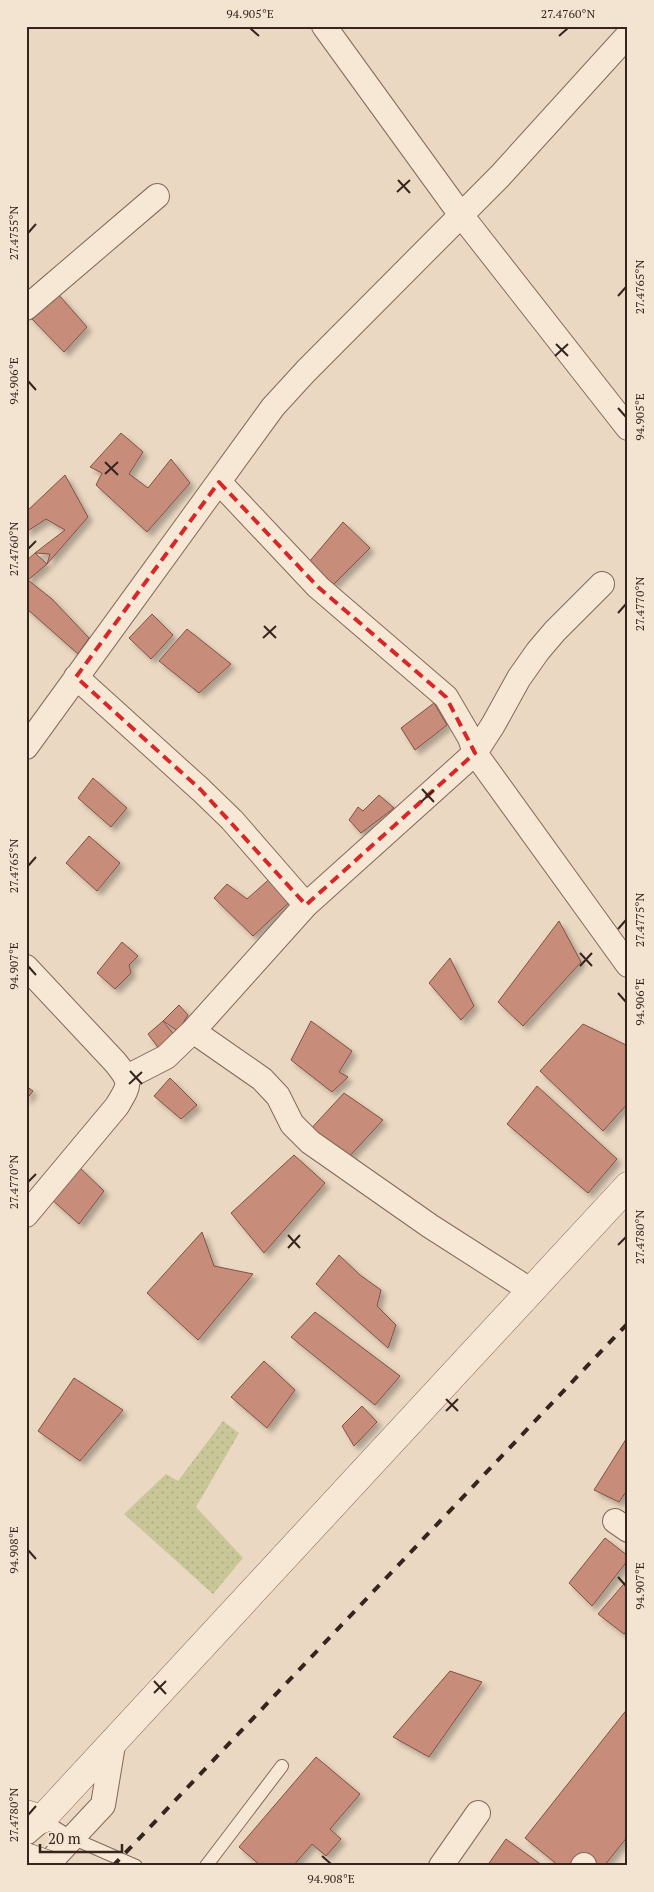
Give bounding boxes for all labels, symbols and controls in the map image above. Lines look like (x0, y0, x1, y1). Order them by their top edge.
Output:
text: 94.905°E (226, 6, 274, 21)
text: 27.4760°N (541, 6, 595, 21)
text: 27.4755°N (6, 206, 21, 260)
text: 27.4765°N (632, 260, 647, 314)
text: 94.906°E (6, 357, 21, 405)
text: 94.905°E (632, 393, 647, 441)
text: 27.4760°N (6, 522, 21, 576)
text: 27.4770°N (632, 577, 647, 631)
text: 27.4765°N (6, 839, 21, 893)
text: 27.4775°N (632, 893, 647, 947)
text: 94.907°E (6, 942, 21, 990)
text: 94.906°E (632, 978, 647, 1026)
text: 27.4770°N (6, 1155, 21, 1209)
text: 27.4780°N (632, 1210, 647, 1264)
text: 94.908°E (6, 1526, 21, 1574)
text: 94.907°E (632, 1562, 647, 1610)
text: 27.4780°N (6, 1788, 21, 1842)
scale bar (40, 1822, 122, 1854)
text: 20 m (48, 1828, 81, 1848)
text: 94.908°E (307, 1871, 355, 1886)

